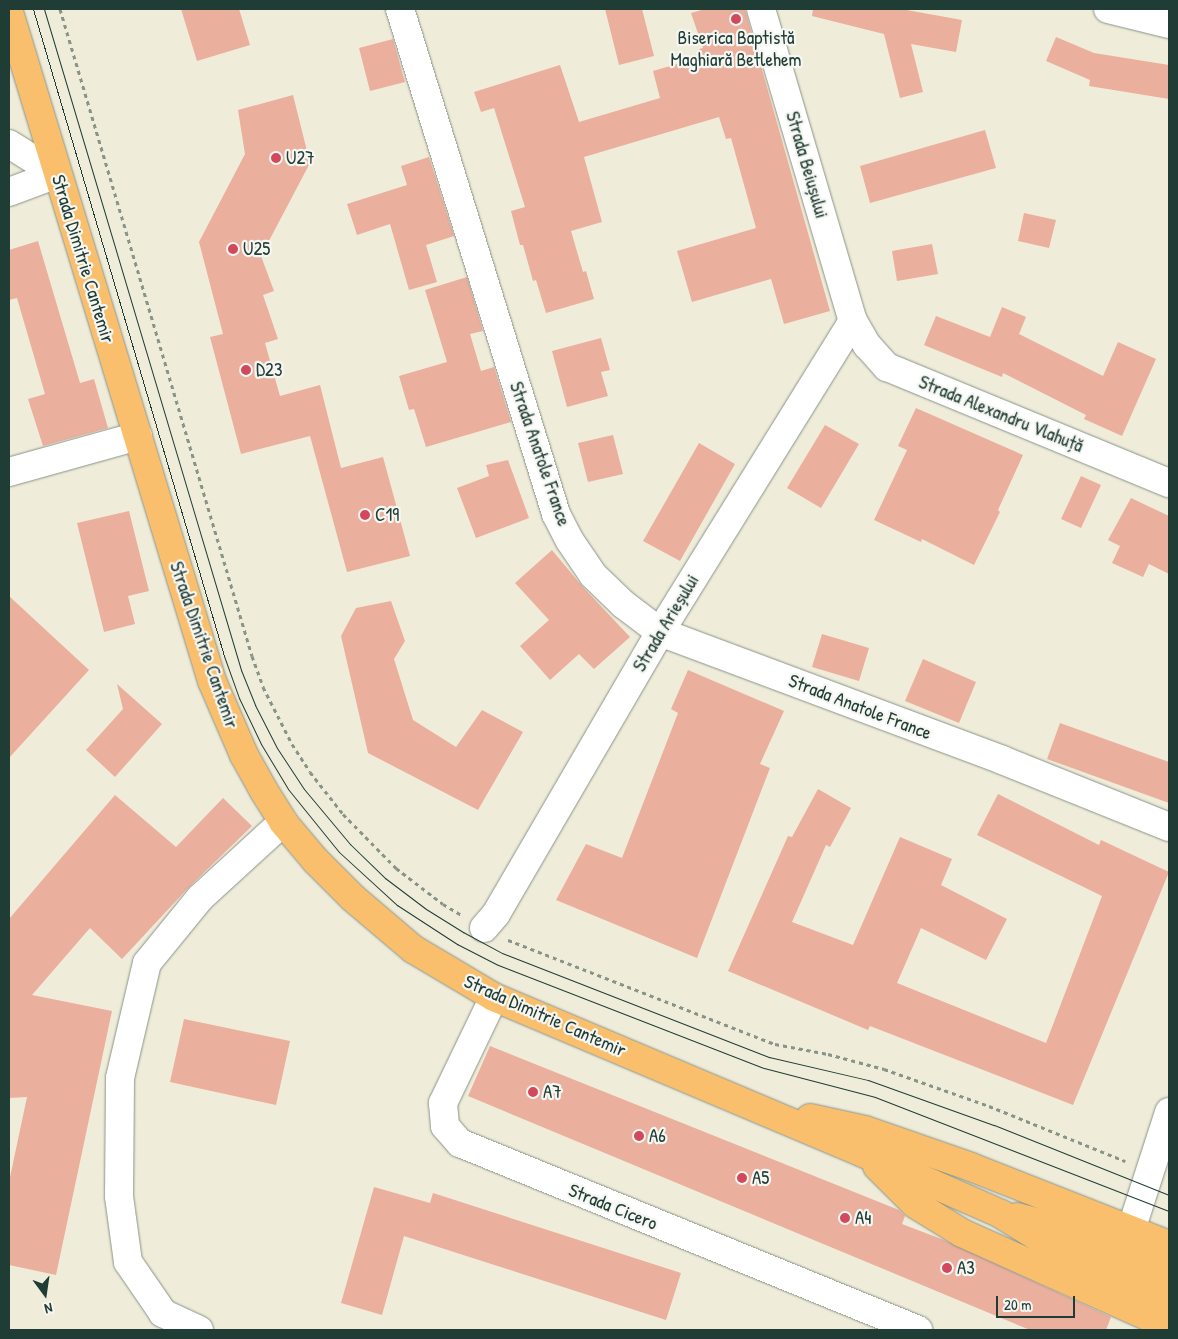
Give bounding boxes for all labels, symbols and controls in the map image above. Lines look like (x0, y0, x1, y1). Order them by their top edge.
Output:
marker: Biserica Baptistă Maghiară Betlehem (730, 13, 742, 25)
place label: Biserica Baptistă Maghiară Betlehem (671, 27, 801, 71)
street label: Strada Beiușului (781, 109, 833, 221)
place label: U27 (286, 147, 315, 169)
marker: U27 (270, 152, 282, 164)
street label: Strada Dimitrie Cantemir (47, 172, 119, 346)
place label: U25 (243, 238, 270, 260)
marker: U25 (227, 243, 239, 255)
place label: D23 (256, 359, 282, 381)
marker: D23 (240, 364, 252, 376)
street label: Strada Alexandru Vlahuță (916, 371, 1086, 457)
street label: Strada Anatole France (505, 379, 575, 529)
place label: C19 (375, 504, 399, 526)
marker: C19 (359, 509, 371, 521)
street label: Strada Dimitrie Cantemir (165, 559, 243, 731)
street label: Strada Arieșului (628, 570, 704, 676)
street label: Strada Anatole France (785, 669, 935, 745)
street label: Strada Dimitrie Cantemir (461, 970, 629, 1062)
place label: A7 (543, 1081, 562, 1103)
marker: A7 (527, 1086, 539, 1098)
place label: A6 (649, 1125, 666, 1147)
marker: A6 (633, 1130, 645, 1142)
place label: A5 (752, 1167, 769, 1189)
marker: A5 (736, 1172, 748, 1184)
street label: Strada Cicero (565, 1179, 661, 1235)
place label: A4 (855, 1207, 871, 1229)
marker: A4 (839, 1212, 851, 1224)
place label: A3 (957, 1257, 975, 1279)
marker: A3 (941, 1262, 953, 1274)
north arrow (20, 1269, 70, 1319)
scale bar (998, 1286, 1077, 1318)
text: 20 m (1004, 1294, 1031, 1315)
text: N (43, 1299, 55, 1319)

